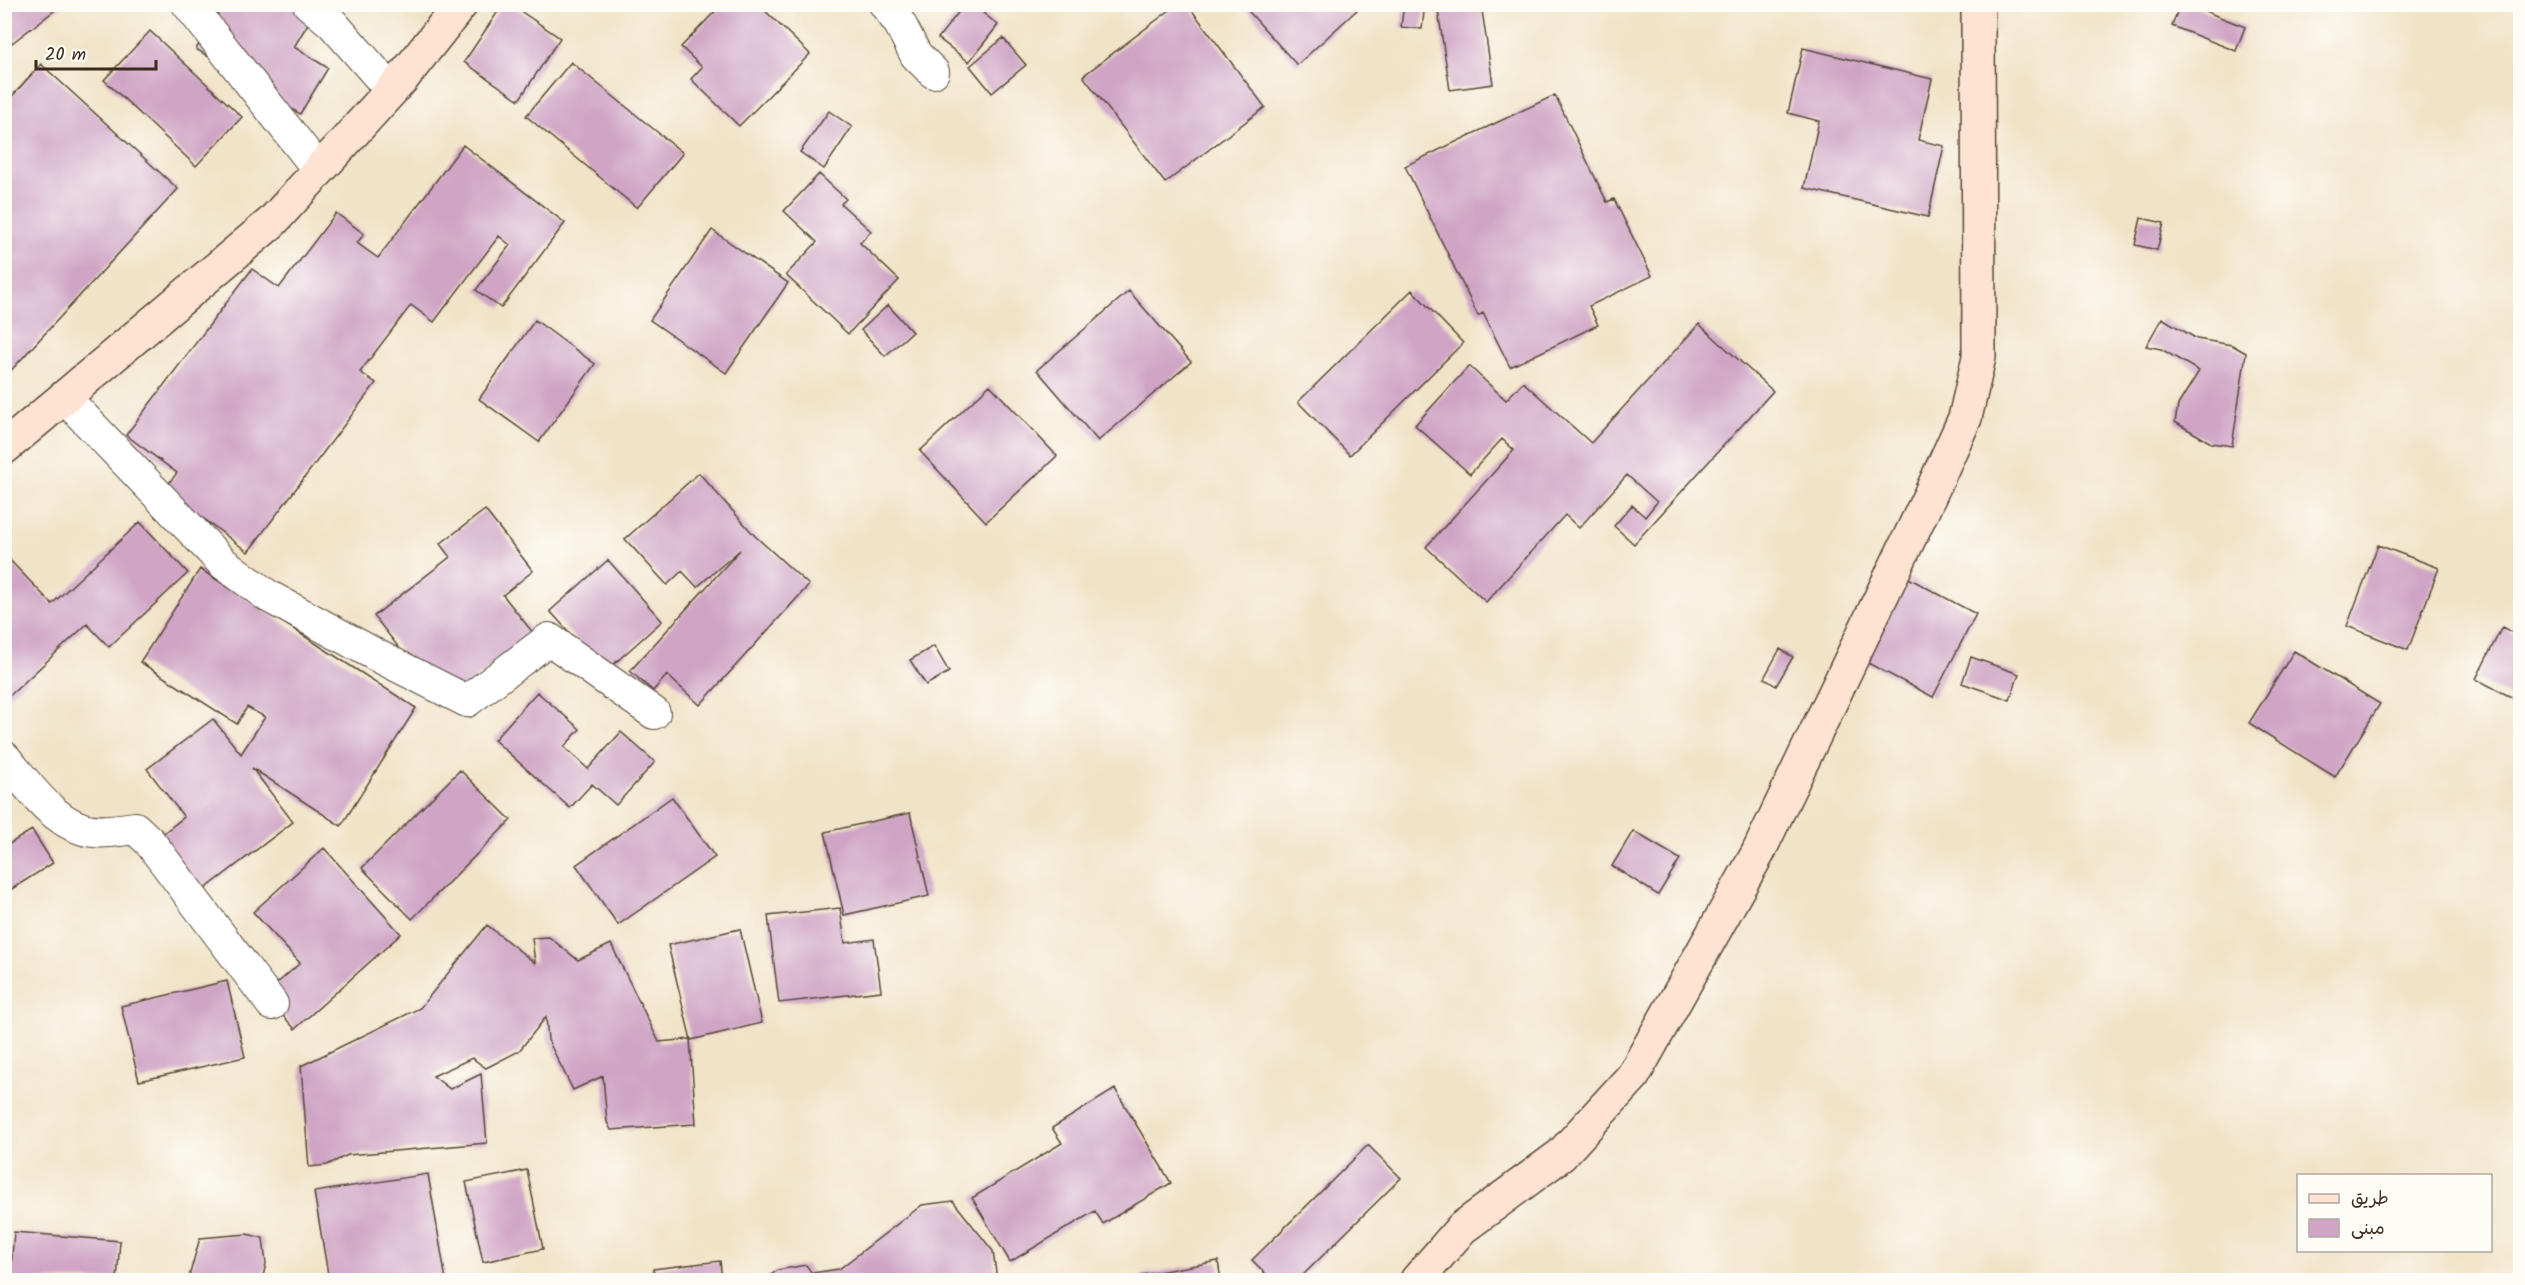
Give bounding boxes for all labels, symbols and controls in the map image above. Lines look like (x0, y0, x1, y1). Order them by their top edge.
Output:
scale bar (36, 33, 156, 71)
text: 20 m (45, 41, 86, 70)
legend (2297, 1174, 2492, 1252)
text: طريق (2351, 1185, 2389, 1214)
text: مبنى (2351, 1215, 2385, 1244)

